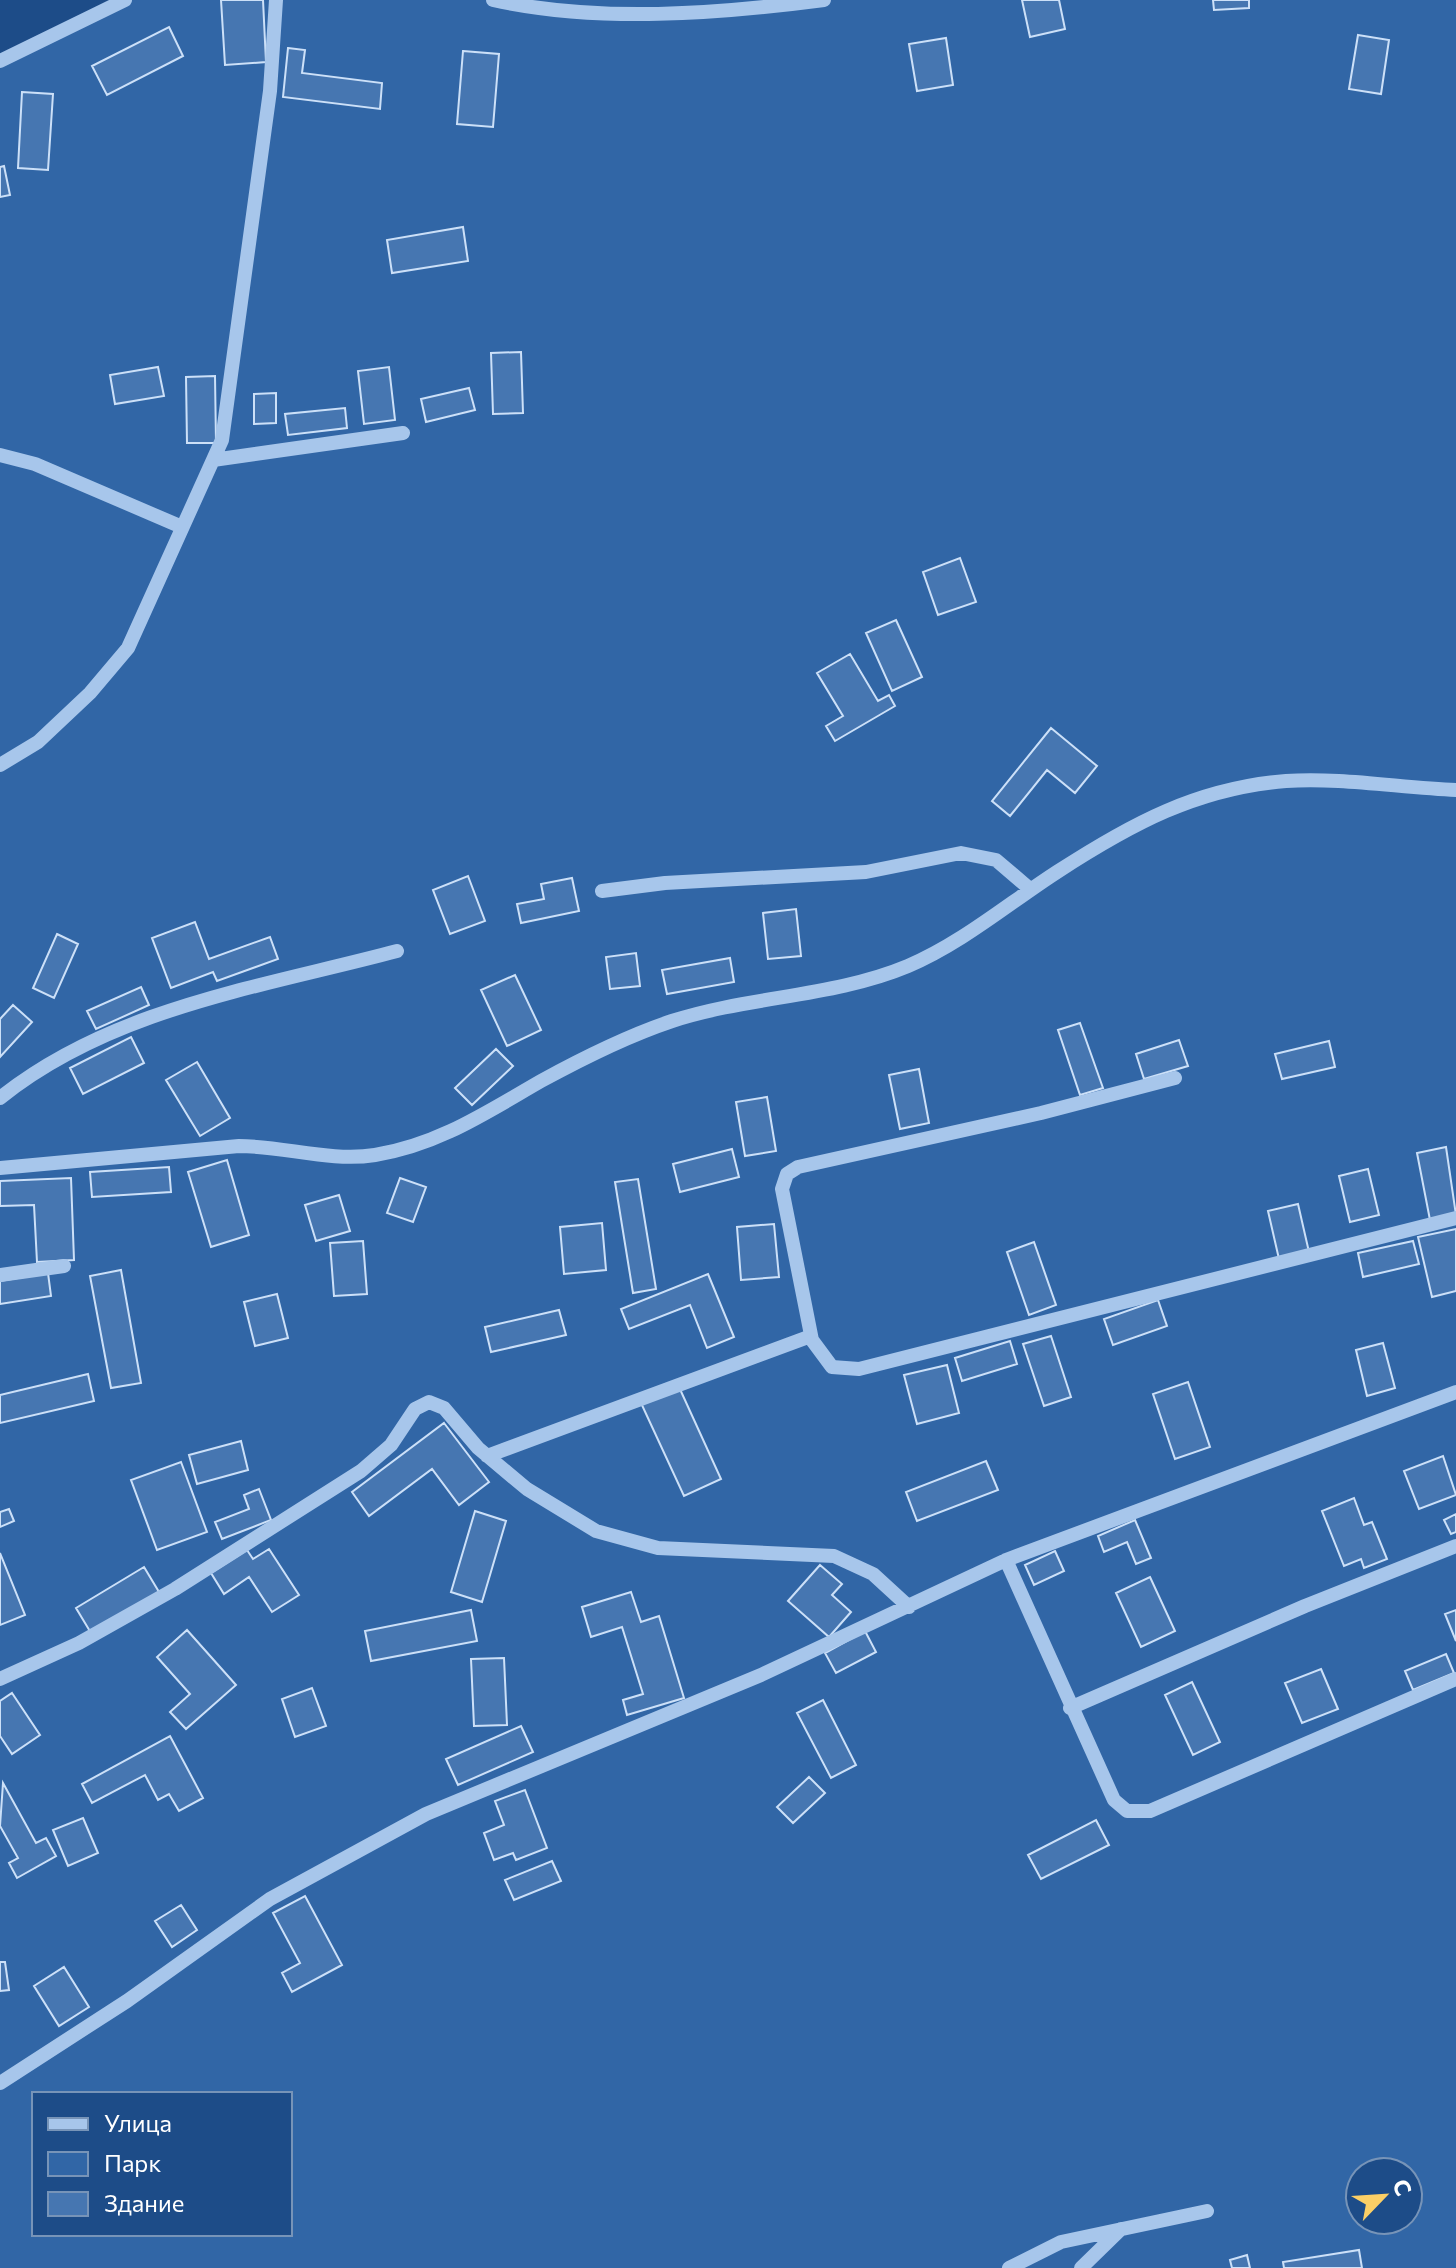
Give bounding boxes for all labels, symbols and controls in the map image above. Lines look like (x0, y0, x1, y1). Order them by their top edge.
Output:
legend (32, 2092, 292, 2236)
text: Улица (104, 2108, 172, 2137)
text: Парк (104, 2148, 161, 2177)
north arrow (1344, 2156, 1424, 2236)
text: С (1387, 2175, 1418, 2200)
text: Здание (104, 2188, 184, 2217)

